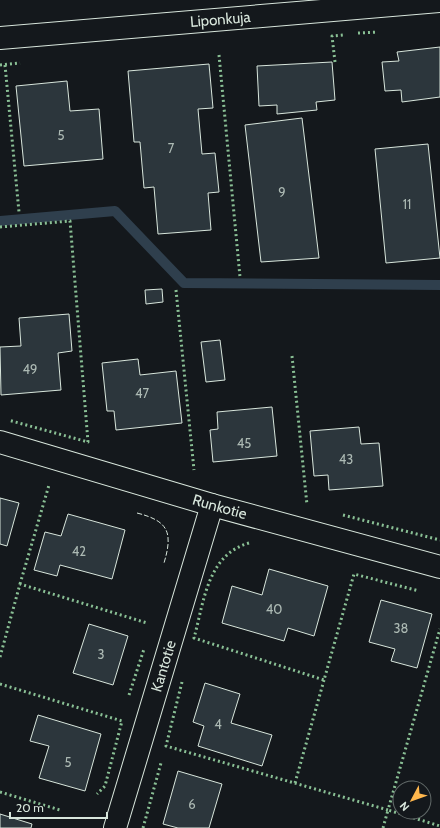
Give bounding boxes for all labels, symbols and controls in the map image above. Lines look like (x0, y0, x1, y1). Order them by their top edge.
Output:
street label: Liponkuja (189, 8, 252, 31)
house number: 5 (57, 127, 65, 143)
house number: 7 (168, 140, 175, 156)
house number: 9 (278, 184, 286, 200)
house number: 11 (403, 196, 411, 212)
house number: 49 (23, 361, 37, 377)
house number: 47 (135, 385, 149, 401)
house number: 45 (237, 435, 251, 451)
house number: 43 (339, 451, 353, 467)
street label: Runkotie (190, 491, 249, 523)
house number: 42 (72, 543, 86, 559)
house number: 40 (266, 601, 282, 617)
house number: 38 (394, 620, 409, 636)
street label: Kantotie (147, 638, 180, 694)
house number: 3 (97, 646, 105, 662)
house number: 4 (214, 716, 222, 732)
house number: 5 (64, 754, 72, 770)
north arrow (392, 780, 432, 820)
scale bar (10, 794, 107, 820)
house number: 6 (188, 796, 196, 812)
text: N (397, 799, 412, 814)
text: 20 m (16, 800, 44, 815)

